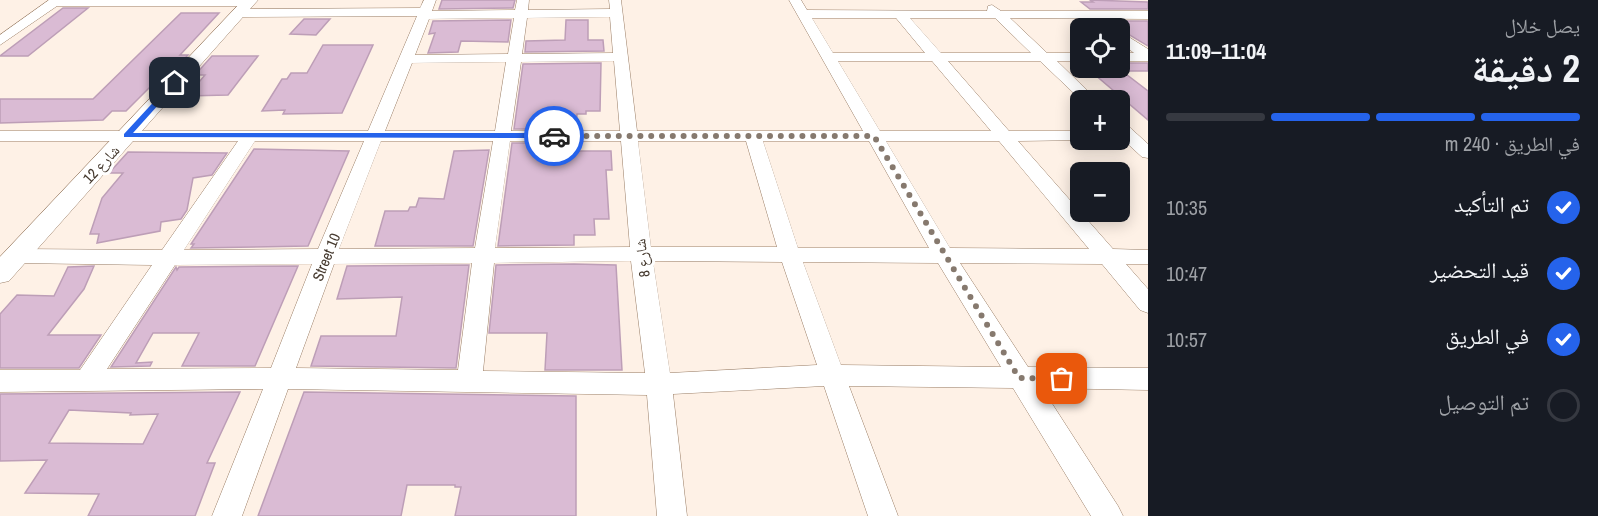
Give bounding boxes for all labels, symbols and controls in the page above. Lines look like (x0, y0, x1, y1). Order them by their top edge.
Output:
text: يصل خلال (1504, 12, 1580, 39)
map controls (1070, 18, 1130, 222)
button: locate (1070, 18, 1130, 78)
text: 11:04–11:09 (1166, 36, 1266, 66)
text: 2 دقيقة (1471, 42, 1580, 94)
pin (149, 57, 200, 108)
icon: home (158, 66, 191, 99)
button: + (1070, 90, 1130, 150)
courier (524, 106, 584, 166)
icon: car (538, 120, 571, 153)
text: في الطريق · 240 m (1445, 130, 1580, 157)
street label: شارع 12 (78, 140, 124, 188)
button: − (1070, 162, 1130, 222)
text: تم التأكيد (1454, 189, 1529, 219)
icon: check (1547, 191, 1580, 224)
text: 10:35 (1166, 194, 1207, 221)
street label: Street 10 (307, 230, 345, 284)
street label: شارع 8 (629, 237, 655, 279)
text: قيد التحضير (1430, 255, 1529, 285)
icon: check (1547, 257, 1580, 290)
text: 10:47 (1166, 260, 1207, 287)
text: في الطريق (1445, 321, 1529, 351)
icon: check (1547, 323, 1580, 356)
text: 10:57 (1166, 326, 1207, 353)
pin (1036, 353, 1087, 404)
icon: bag (1045, 362, 1078, 395)
text: تم التوصيل (1438, 387, 1529, 417)

